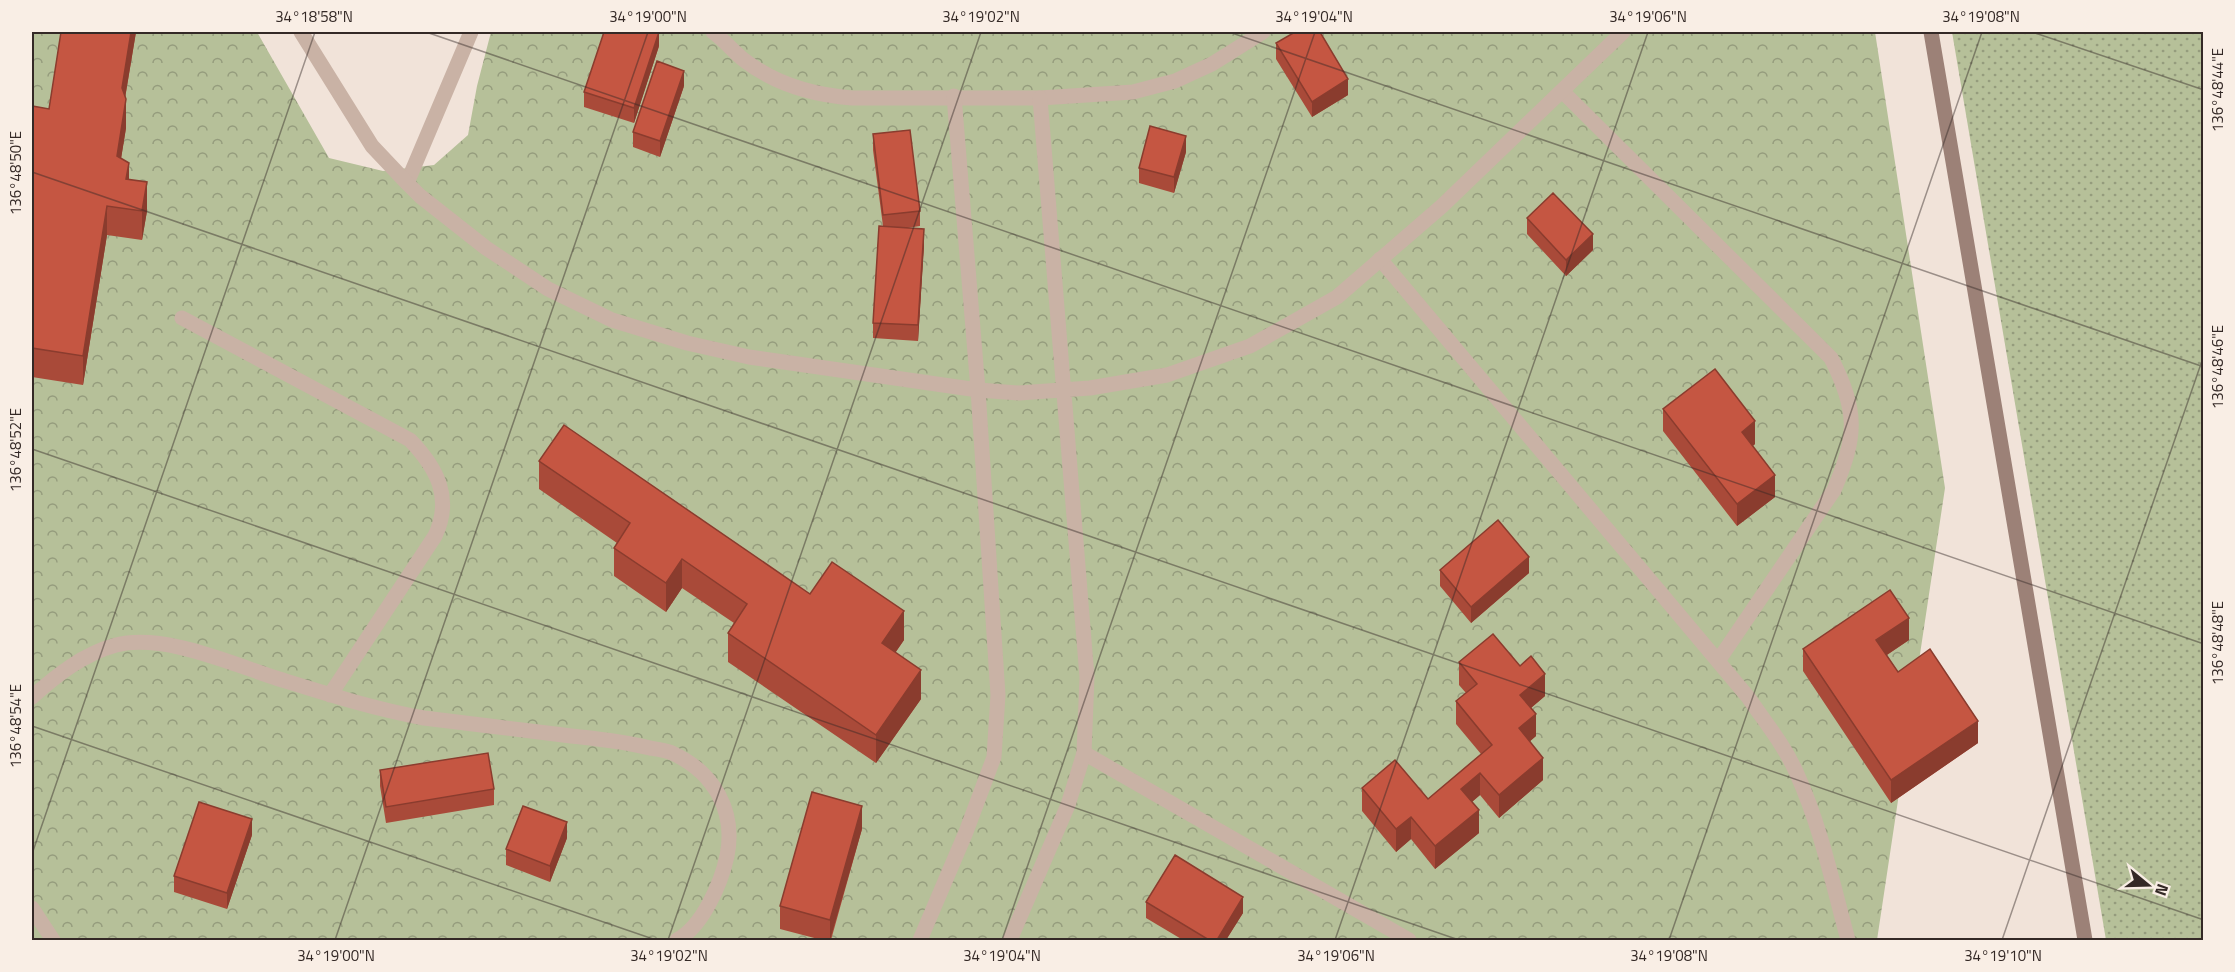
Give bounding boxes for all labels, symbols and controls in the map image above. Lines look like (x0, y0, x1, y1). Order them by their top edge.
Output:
text: 34°18'58"N (275, 5, 353, 28)
text: 34°19'00"N (609, 5, 687, 28)
text: 34°19'02"N (942, 5, 1020, 28)
text: 34°19'04"N (1275, 5, 1353, 28)
text: 34°19'06"N (1609, 5, 1687, 28)
text: 34°19'08"N (1942, 5, 2020, 28)
text: 136°48'44"E (2206, 48, 2229, 132)
text: 136°48'50"E (4, 131, 27, 215)
text: 136°48'46"E (2206, 325, 2229, 409)
text: 136°48'52"E (4, 408, 27, 492)
text: 136°48'48"E (2206, 601, 2229, 685)
text: 136°48'54"E (4, 684, 27, 768)
north arrow (2118, 855, 2178, 915)
text: N (2149, 881, 2175, 899)
text: 34°19'00"N (297, 944, 375, 967)
text: 34°19'02"N (630, 944, 708, 967)
text: 34°19'04"N (963, 944, 1041, 967)
text: 34°19'06"N (1297, 944, 1375, 967)
text: 34°19'08"N (1630, 944, 1708, 967)
text: 34°19'10"N (1964, 944, 2042, 967)

